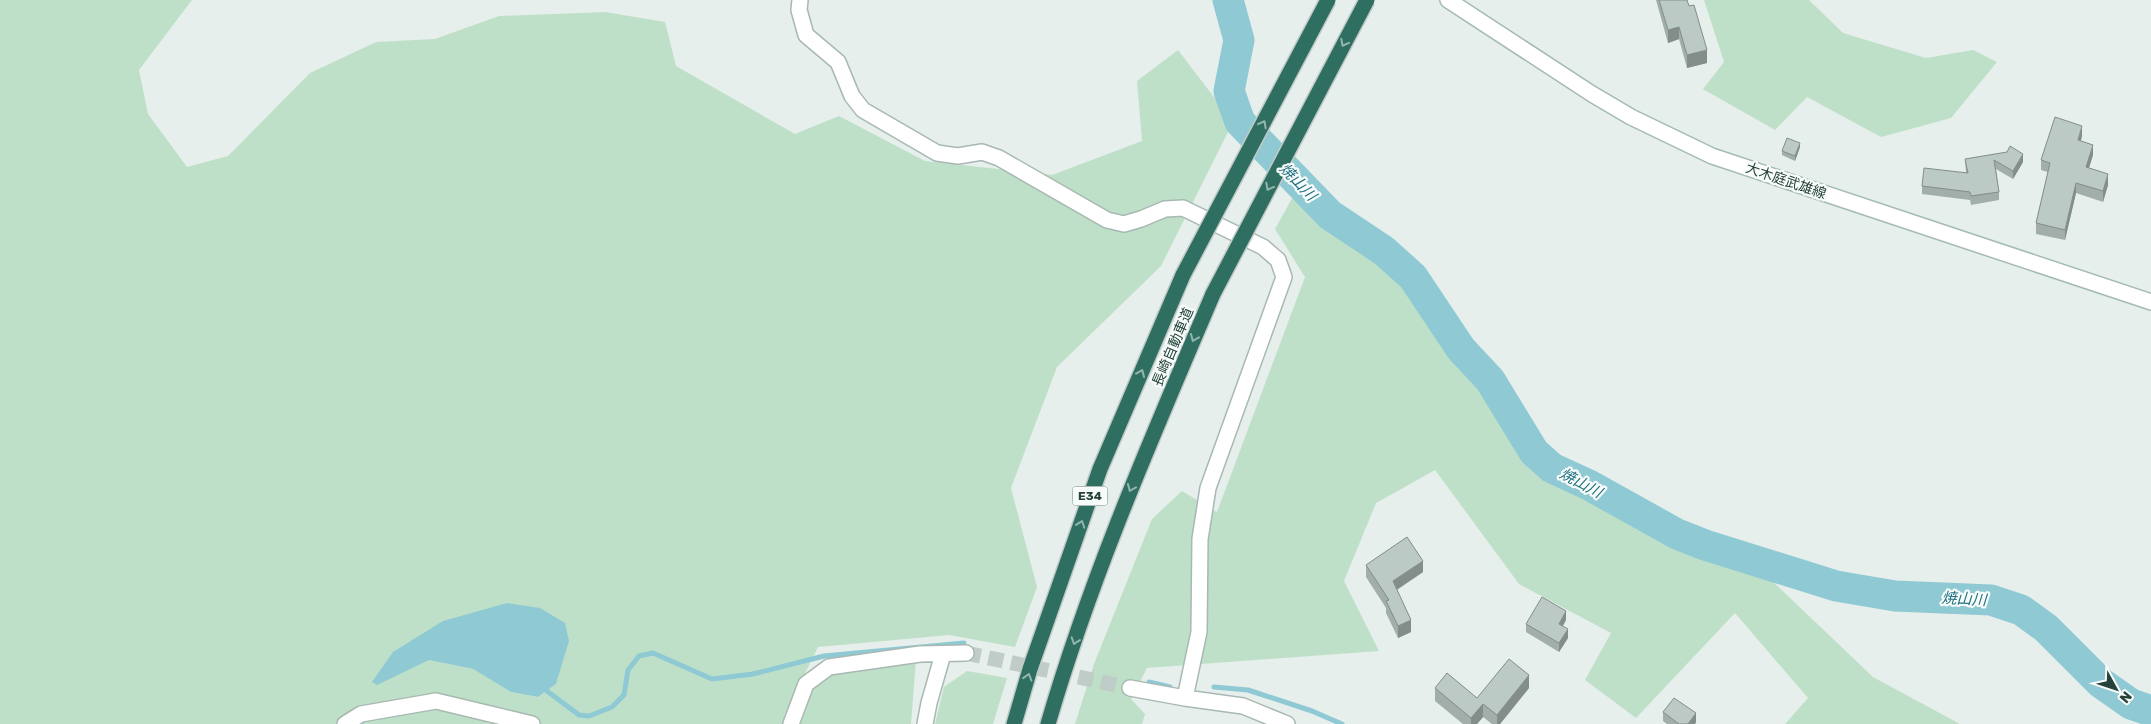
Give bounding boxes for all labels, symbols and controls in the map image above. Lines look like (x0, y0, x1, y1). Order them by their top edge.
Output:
one-way arrow (1340, 38, 1350, 47)
one-way arrow (1257, 120, 1267, 129)
street label: 大木庭武雄線 (1744, 159, 1828, 203)
water label: 焼山川 (1276, 160, 1321, 206)
one-way arrow (1265, 182, 1275, 191)
street label: 長崎自動車道 (1149, 305, 1197, 389)
one-way arrow (1190, 333, 1200, 342)
one-way arrow (1134, 369, 1145, 378)
water label: 焼山川 (1557, 464, 1607, 502)
one-way arrow (1126, 483, 1137, 492)
road number: E34 (1072, 486, 1108, 506)
one-way arrow (1075, 520, 1085, 528)
water label: 焼山川 (1941, 589, 1989, 609)
one-way arrow (1071, 636, 1081, 645)
north arrow (2091, 664, 2141, 714)
one-way arrow (1022, 674, 1032, 682)
text: N (2116, 688, 2135, 706)

